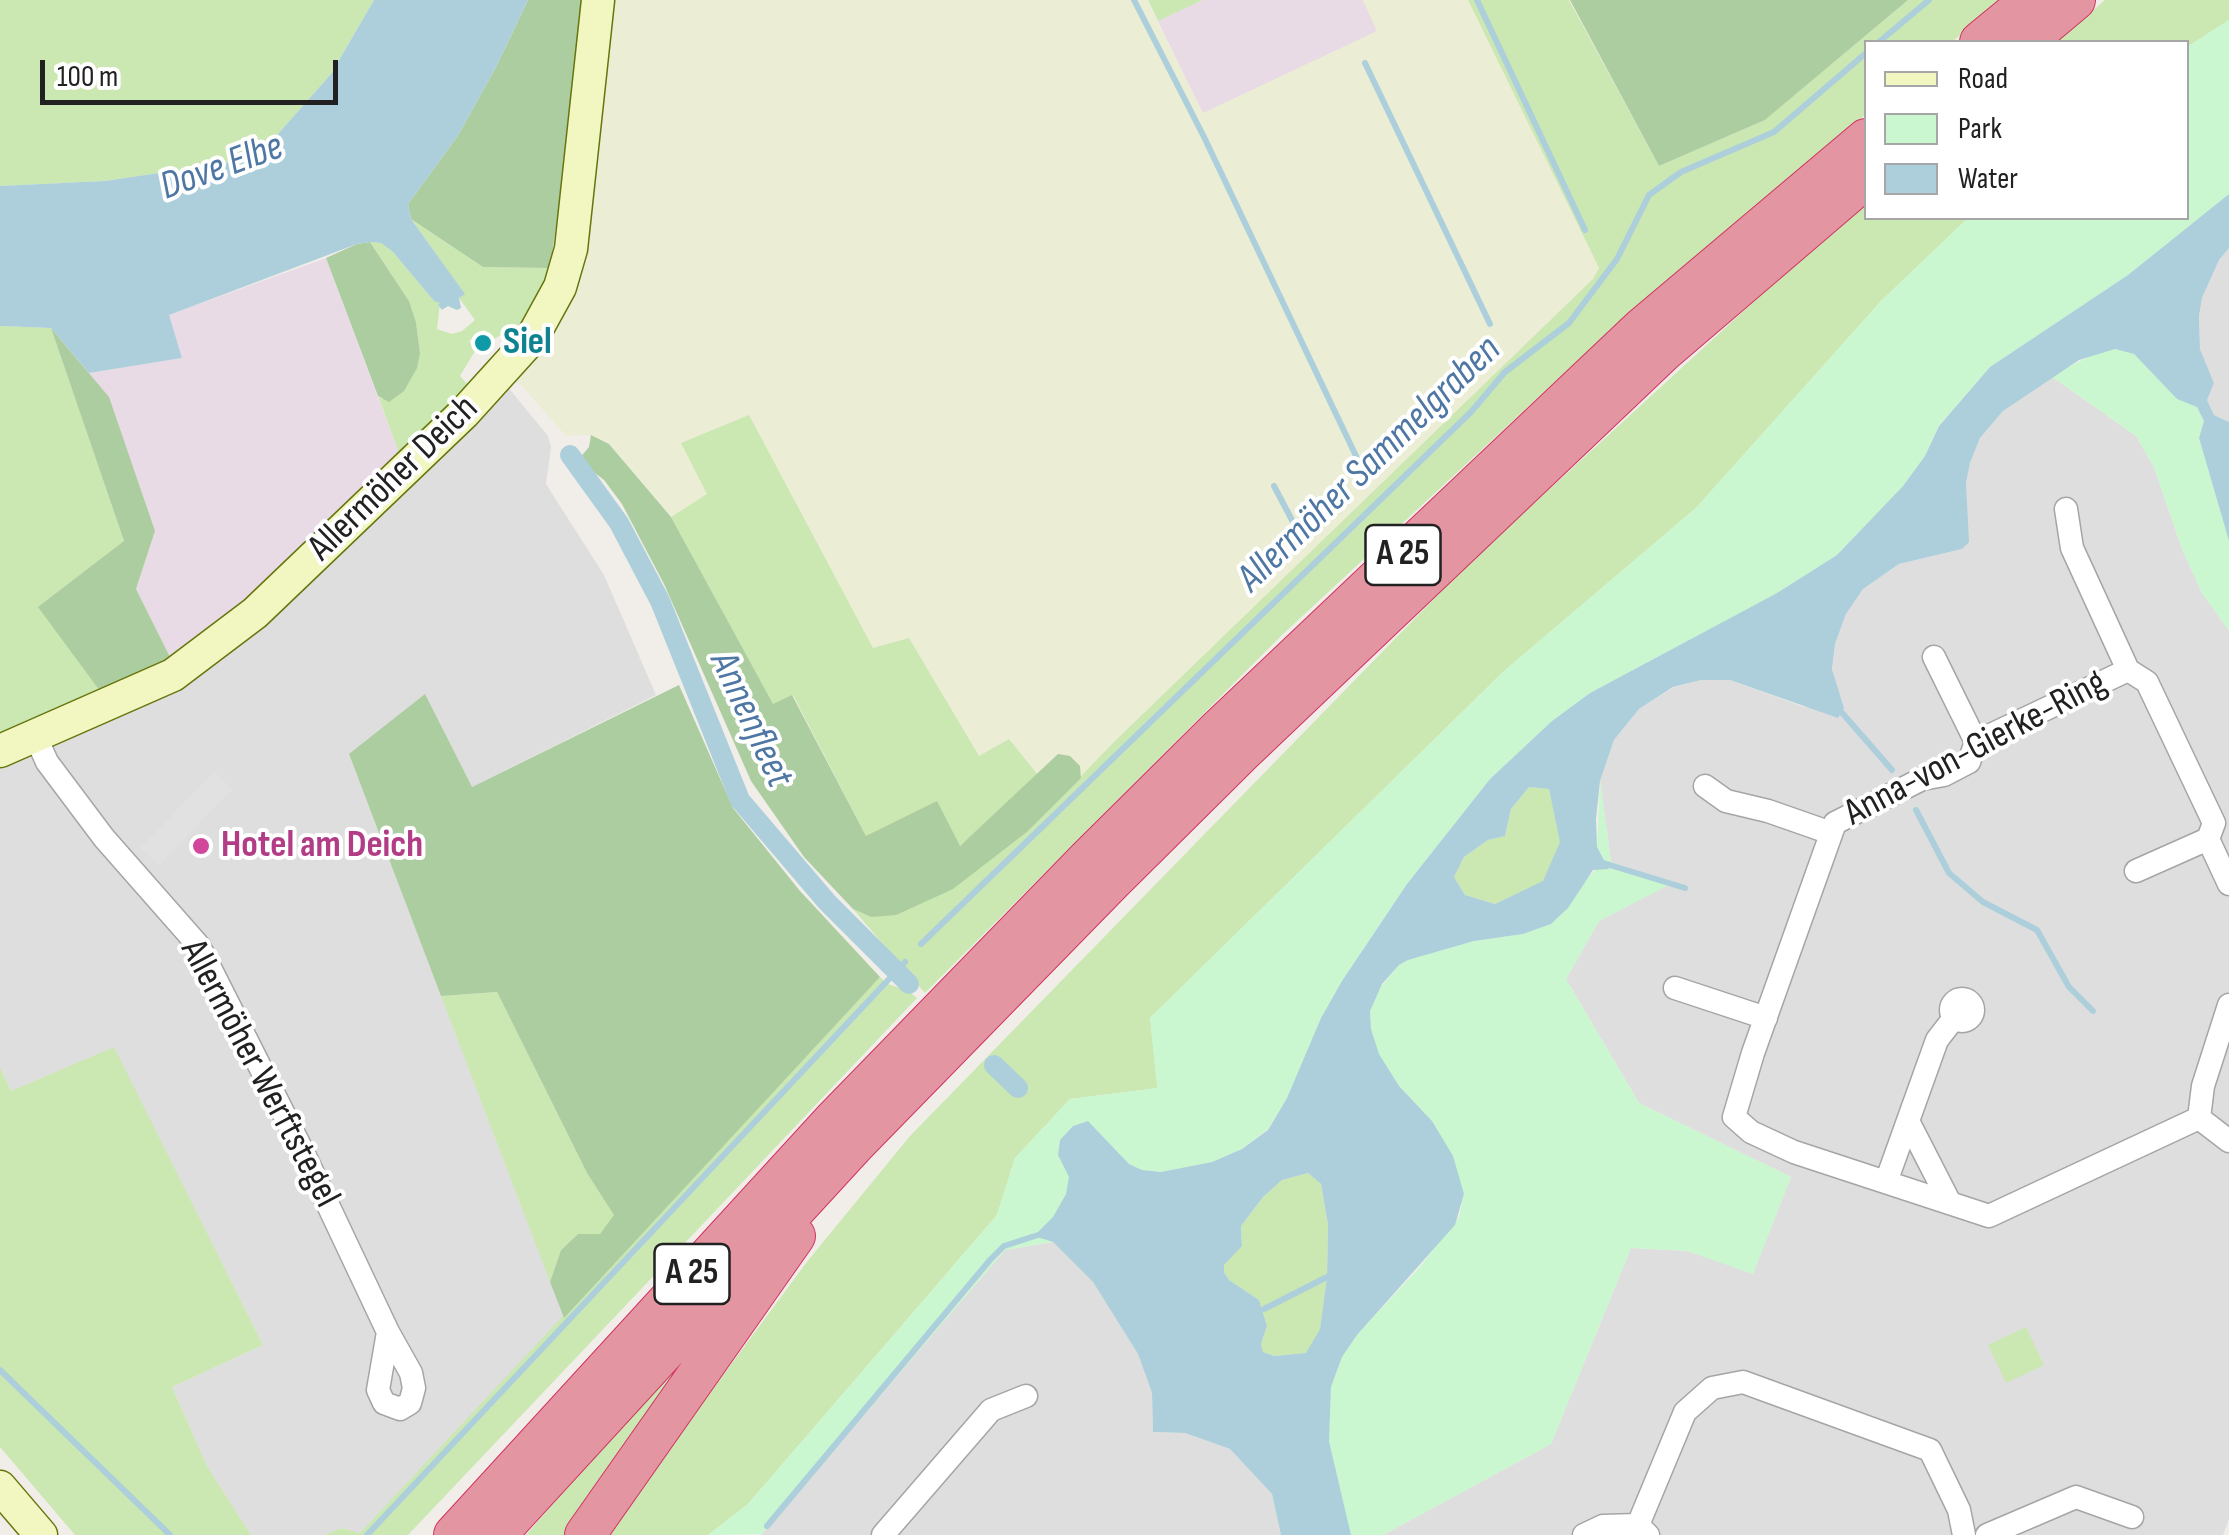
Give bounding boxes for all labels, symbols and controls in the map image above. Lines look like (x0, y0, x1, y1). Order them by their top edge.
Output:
scale bar (45, 40, 342, 102)
legend (1864, 40, 2189, 220)
text: 100 m (57, 59, 118, 95)
text: Road (1958, 61, 2008, 97)
text: Park (1958, 111, 2002, 147)
water label: Dove Elbe (154, 124, 290, 212)
text: Water (1958, 161, 2018, 197)
place label: Siel (503, 320, 552, 366)
water label: Allermöher Sammelgraben (1228, 327, 1512, 603)
marker: Siel (472, 332, 494, 354)
street label: Allermöher Deich (300, 387, 488, 571)
road number: A 25 (1366, 525, 1440, 585)
water label: Annenfleet (698, 645, 802, 795)
street label: Anna-von-Gierke-Ring (1837, 661, 2115, 837)
place label: Hotel am Deich (221, 823, 423, 869)
marker: Hotel am Deich (190, 835, 212, 857)
street label: Allermöher Werftstegel (169, 932, 349, 1216)
road number: A 25 (654, 1244, 730, 1304)

